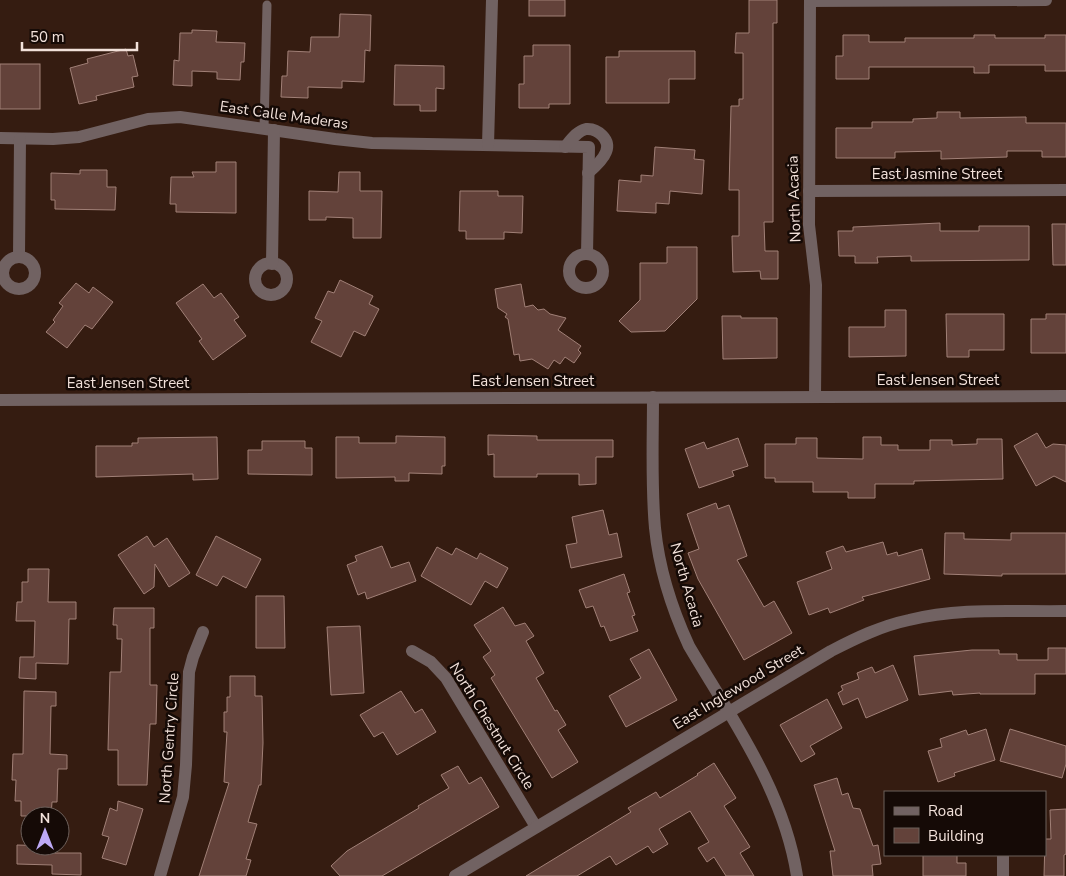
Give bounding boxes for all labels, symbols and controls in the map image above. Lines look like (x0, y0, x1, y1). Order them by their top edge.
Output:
scale bar (22, 20, 138, 52)
text: 50 m (30, 27, 65, 47)
street label: East Calle Maderas (219, 96, 349, 134)
street label: North Acacia (782, 155, 806, 243)
street label: East Jasmine Street (872, 164, 1003, 184)
street label: East Jensen Street (877, 370, 1000, 390)
street label: East Jensen Street (472, 371, 595, 391)
street label: East Jensen Street (67, 373, 190, 393)
street label: North Acacia (665, 540, 709, 630)
street label: East Inglewood Street (669, 640, 808, 734)
street label: North Chestnut Circle (445, 659, 539, 793)
street label: North Gentry Circle (154, 672, 184, 804)
legend (884, 791, 1046, 856)
text: Road (928, 801, 963, 821)
north arrow (20, 806, 70, 856)
text: N (40, 809, 50, 828)
text: Building (928, 826, 984, 846)

